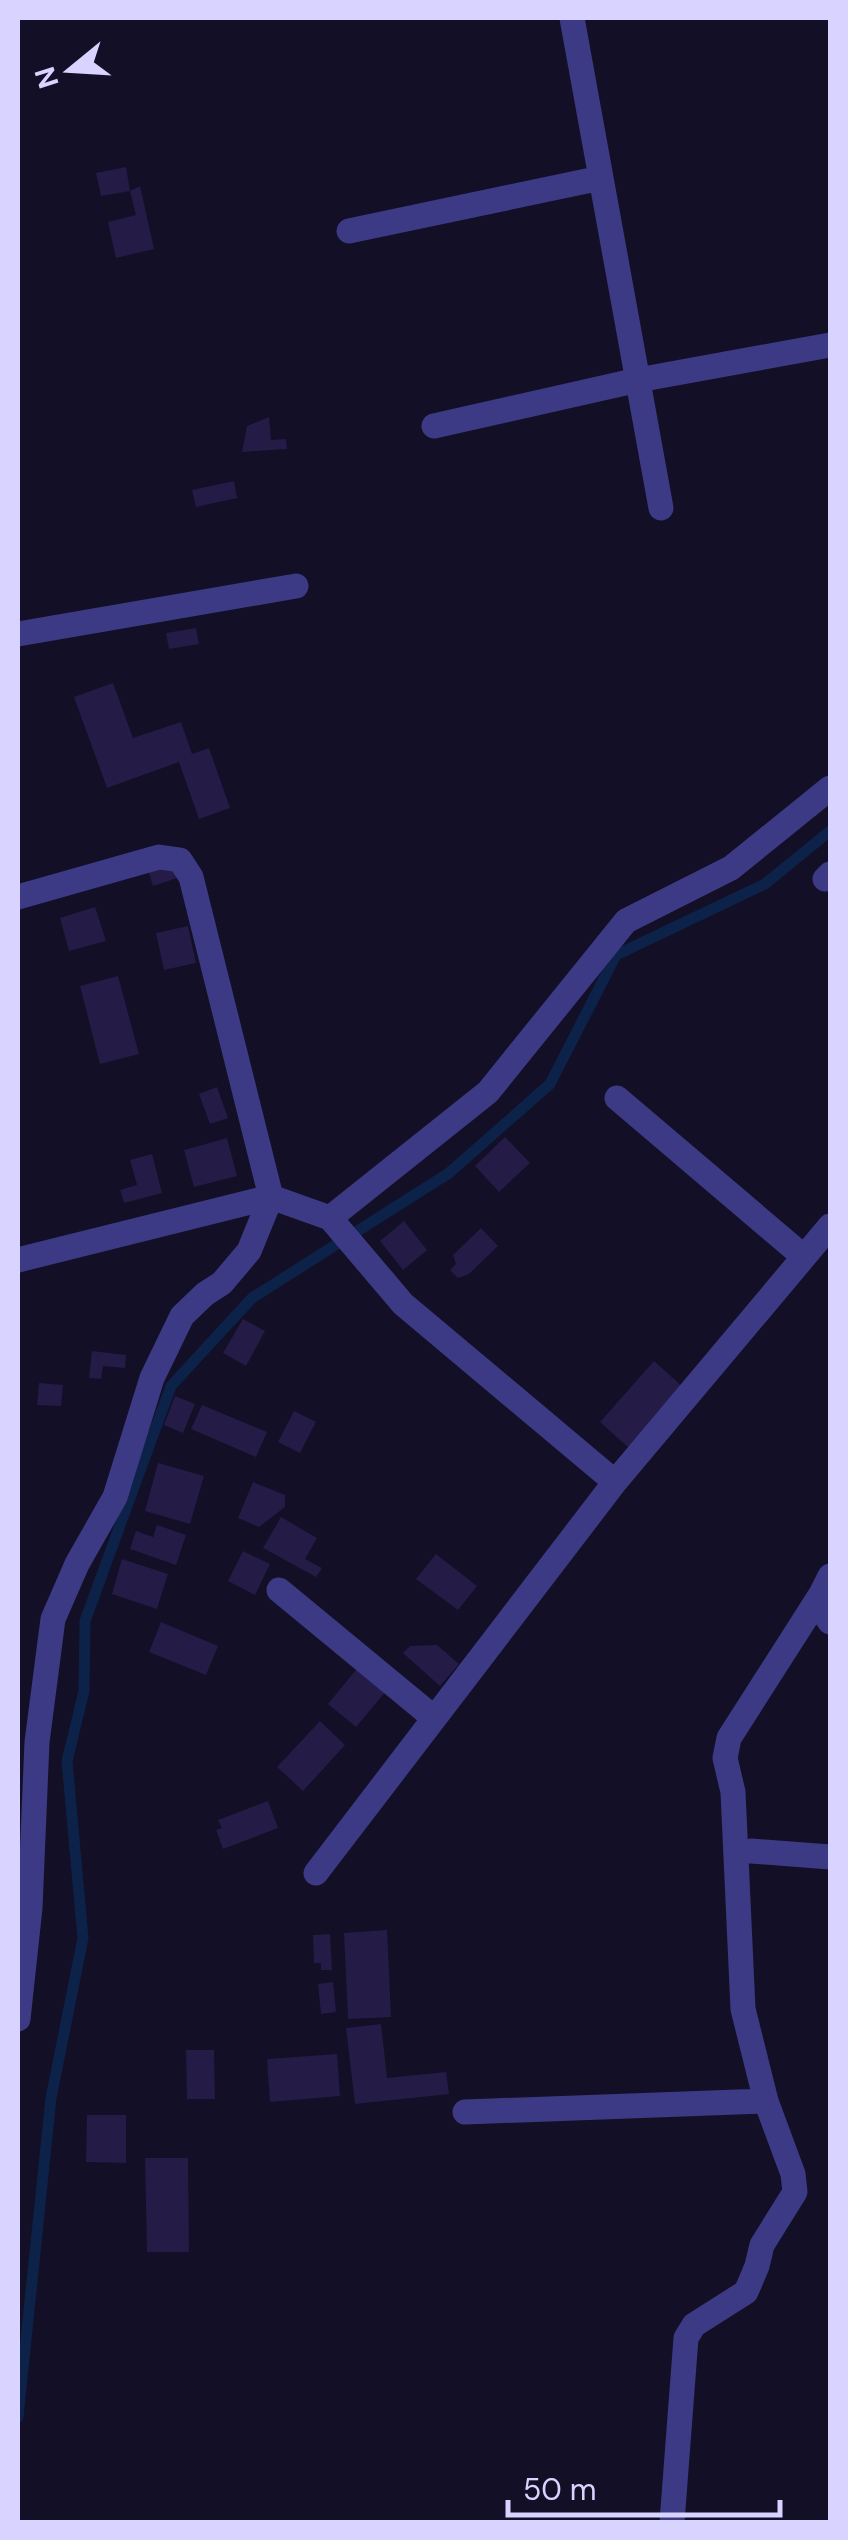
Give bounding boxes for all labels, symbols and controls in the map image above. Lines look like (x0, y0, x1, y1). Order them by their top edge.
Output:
north arrow (20, 20, 120, 120)
text: N (26, 62, 67, 93)
scale bar (508, 2455, 780, 2517)
text: 50 m (523, 2470, 597, 2509)

